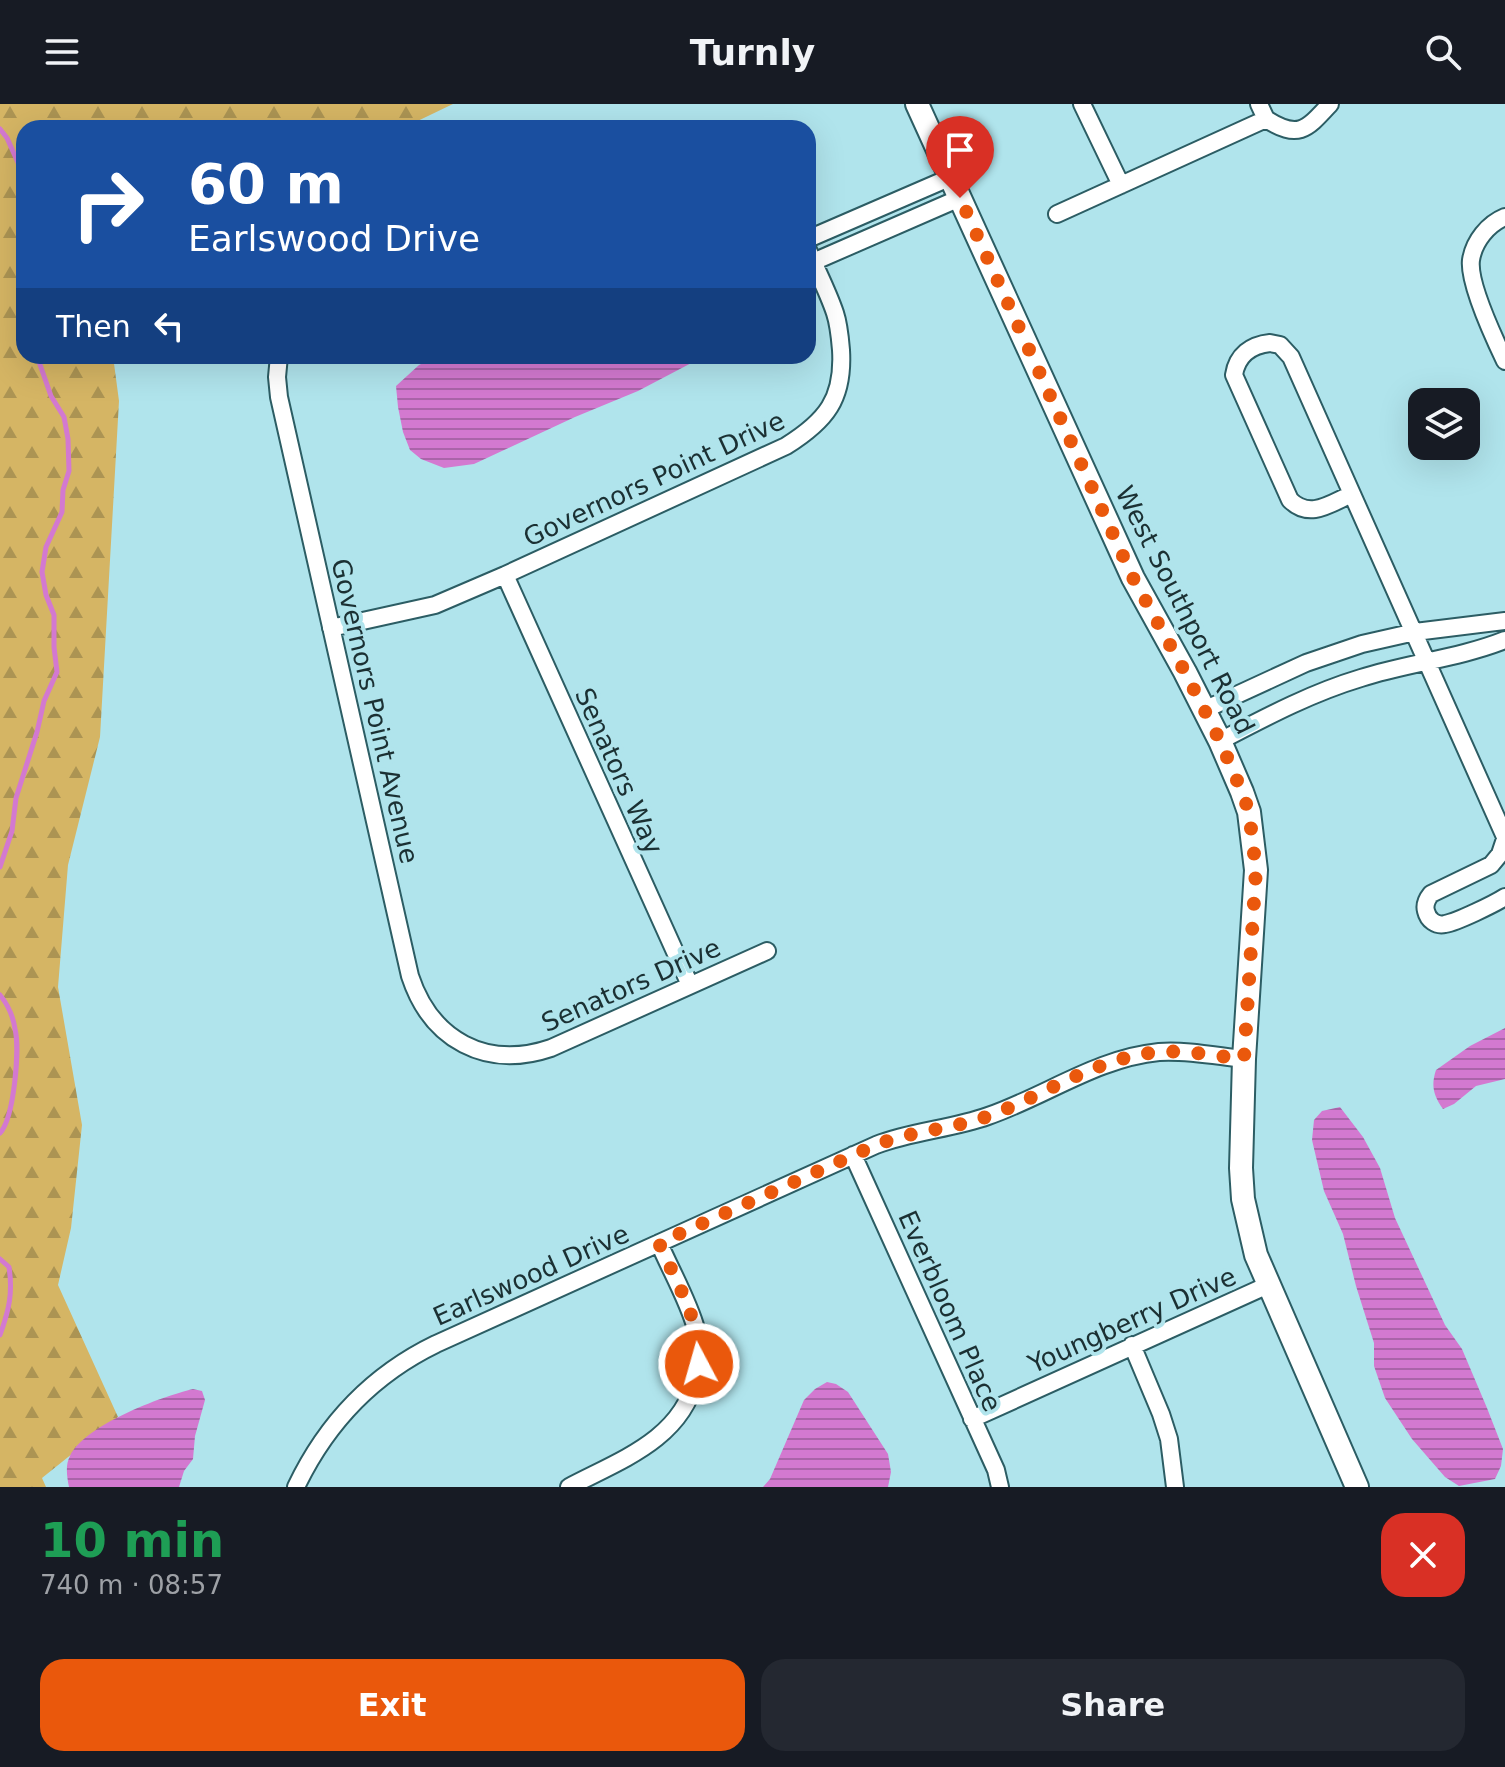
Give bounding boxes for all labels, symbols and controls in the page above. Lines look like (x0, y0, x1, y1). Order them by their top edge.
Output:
icon: menu (40, 30, 84, 74)
icon: search (1421, 30, 1465, 74)
text: Turnly (690, 32, 815, 73)
pin (926, 116, 994, 198)
icon: arrive (938, 128, 982, 172)
text: 60 m (188, 151, 344, 216)
icon: right (56, 152, 160, 256)
text: Earlswood Drive (188, 218, 480, 259)
icon: left (147, 304, 191, 348)
text: Then (56, 309, 131, 344)
map controls (1408, 388, 1480, 460)
button: layers (1408, 388, 1480, 460)
street label: Governors Point Drive (519, 405, 789, 553)
street label: West Southport Road (1109, 481, 1261, 739)
street label: Governors Point Avenue (325, 556, 425, 866)
street label: Senators Way (569, 683, 669, 859)
street label: Senators Drive (537, 932, 725, 1038)
street label: Everbloom Place (892, 1206, 1008, 1416)
street label: Earlswood Drive (429, 1218, 633, 1332)
street label: Youngberry Drive (1023, 1261, 1241, 1380)
position arrow (657, 1322, 741, 1406)
text: 10 min (40, 1512, 224, 1568)
button: close (1381, 1513, 1465, 1597)
text: 740 m · 08:57 (40, 1570, 223, 1600)
button: Exit (40, 1659, 745, 1751)
button: Share (761, 1659, 1465, 1751)

